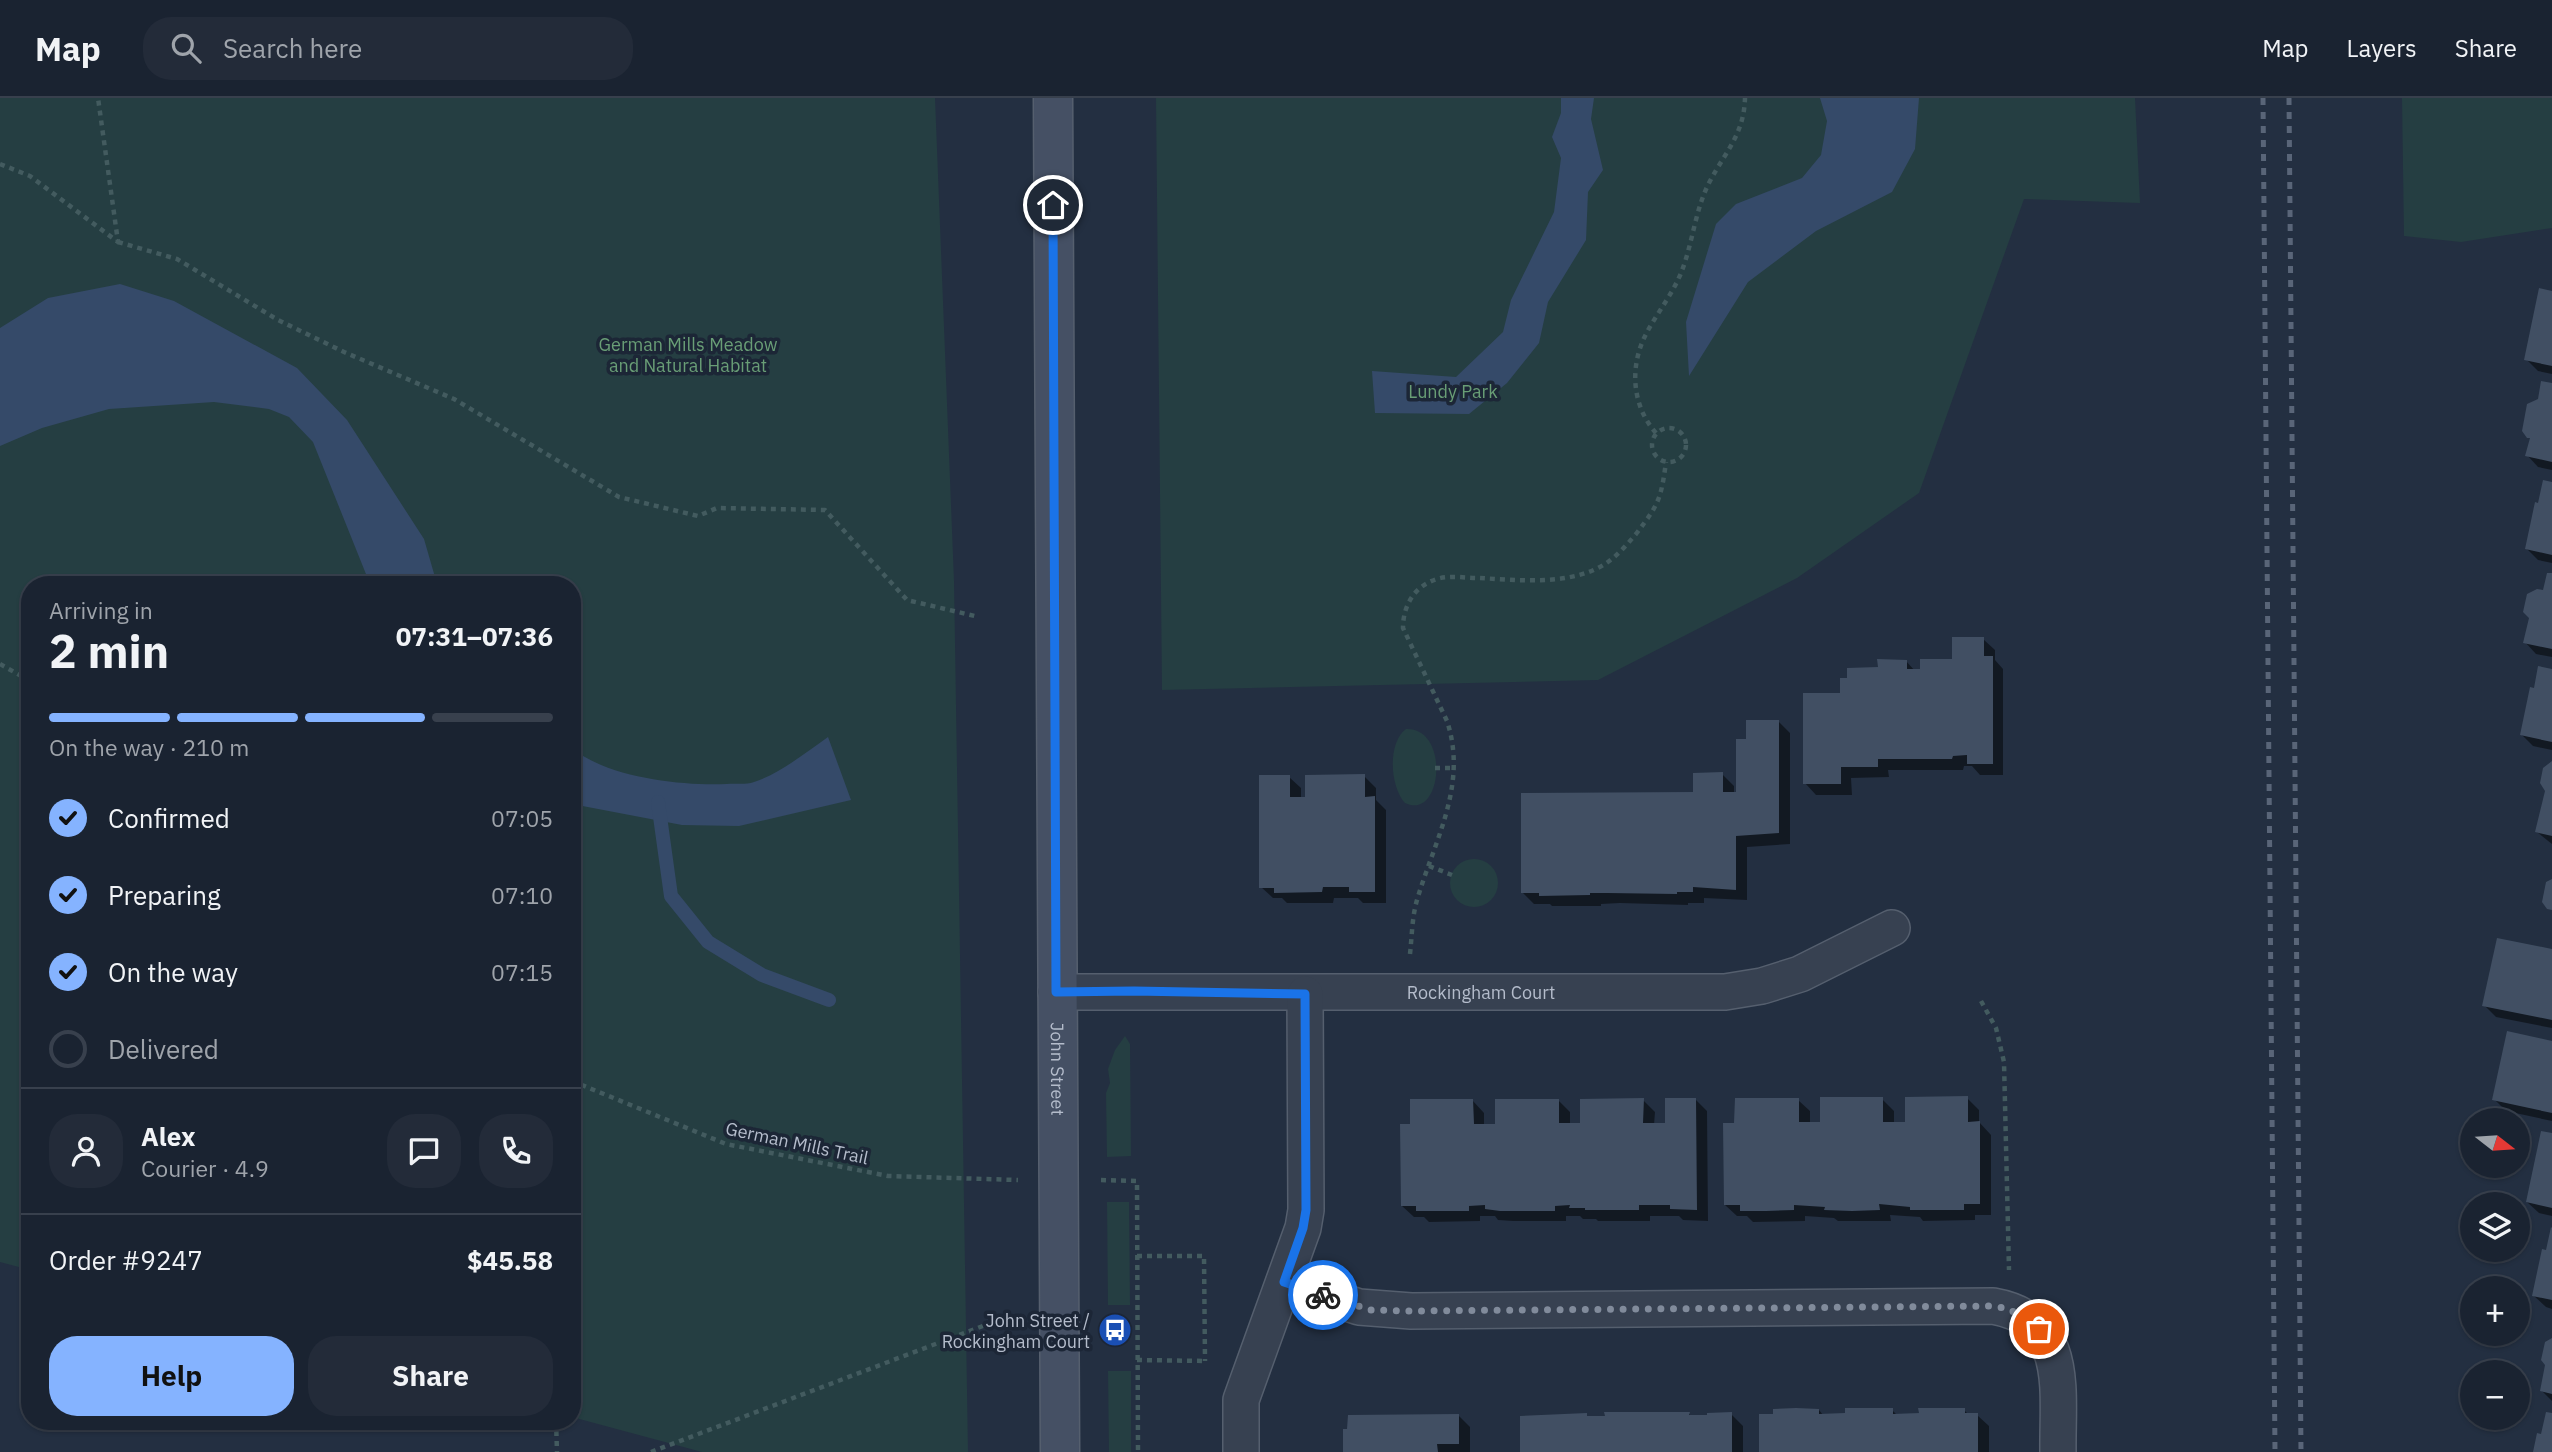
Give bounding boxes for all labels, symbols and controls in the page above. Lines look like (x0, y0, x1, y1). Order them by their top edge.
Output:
search box (143, 17, 633, 80)
text: Map (35, 27, 101, 70)
icon: search (167, 29, 205, 67)
text: Search here (223, 31, 362, 65)
text: Map (2262, 32, 2309, 64)
text: Layers (2347, 32, 2417, 64)
text: Share (2455, 32, 2517, 64)
pin (1023, 175, 1083, 235)
icon: home (1034, 186, 1072, 224)
park label: German Mills Meadow and Natural Habitat (599, 333, 778, 377)
park label: Lundy Park (1408, 380, 1498, 403)
text: Arriving in (49, 595, 153, 625)
text: 07:31–07:36 (396, 619, 553, 653)
text: 2 min (49, 621, 169, 681)
text: On the way · 210 m (49, 732, 249, 762)
icon: check (49, 799, 87, 837)
text: Confirmed (108, 801, 230, 835)
text: 07:05 (491, 803, 553, 833)
icon: check (49, 876, 87, 914)
text: Preparing (108, 878, 221, 912)
text: 07:10 (491, 880, 553, 910)
icon: check (49, 953, 87, 991)
text: On the way (108, 955, 238, 989)
text: 07:15 (491, 957, 553, 987)
street label: Rockingham Court (1407, 981, 1555, 1004)
street label: John Street (1046, 1022, 1070, 1116)
text: Delivered (108, 1032, 219, 1066)
north arrow (2460, 1108, 2530, 1178)
map controls (2460, 1108, 2530, 1430)
button: person (49, 1114, 123, 1188)
button: chat (387, 1114, 461, 1188)
button: phone (479, 1114, 553, 1188)
street label: German Mills Trail (723, 1117, 871, 1169)
text: Alex (141, 1119, 195, 1153)
text: Courier · 4.9 (141, 1153, 269, 1183)
button: layers (2460, 1192, 2530, 1262)
text: Order #9247 (49, 1243, 203, 1277)
text: $45.58 (467, 1243, 553, 1277)
courier (1288, 1260, 1358, 1330)
icon: bike (1304, 1276, 1342, 1314)
button: + (2460, 1276, 2530, 1346)
pin (2009, 1299, 2069, 1359)
place label: John Street / Rockingham Court (942, 1309, 1090, 1353)
icon: bag (2020, 1310, 2058, 1348)
bus stop icon: John Street / Rockingham Court (1096, 1311, 1134, 1349)
button: Help (49, 1336, 294, 1416)
button: Share (308, 1336, 553, 1416)
button: − (2460, 1360, 2530, 1430)

